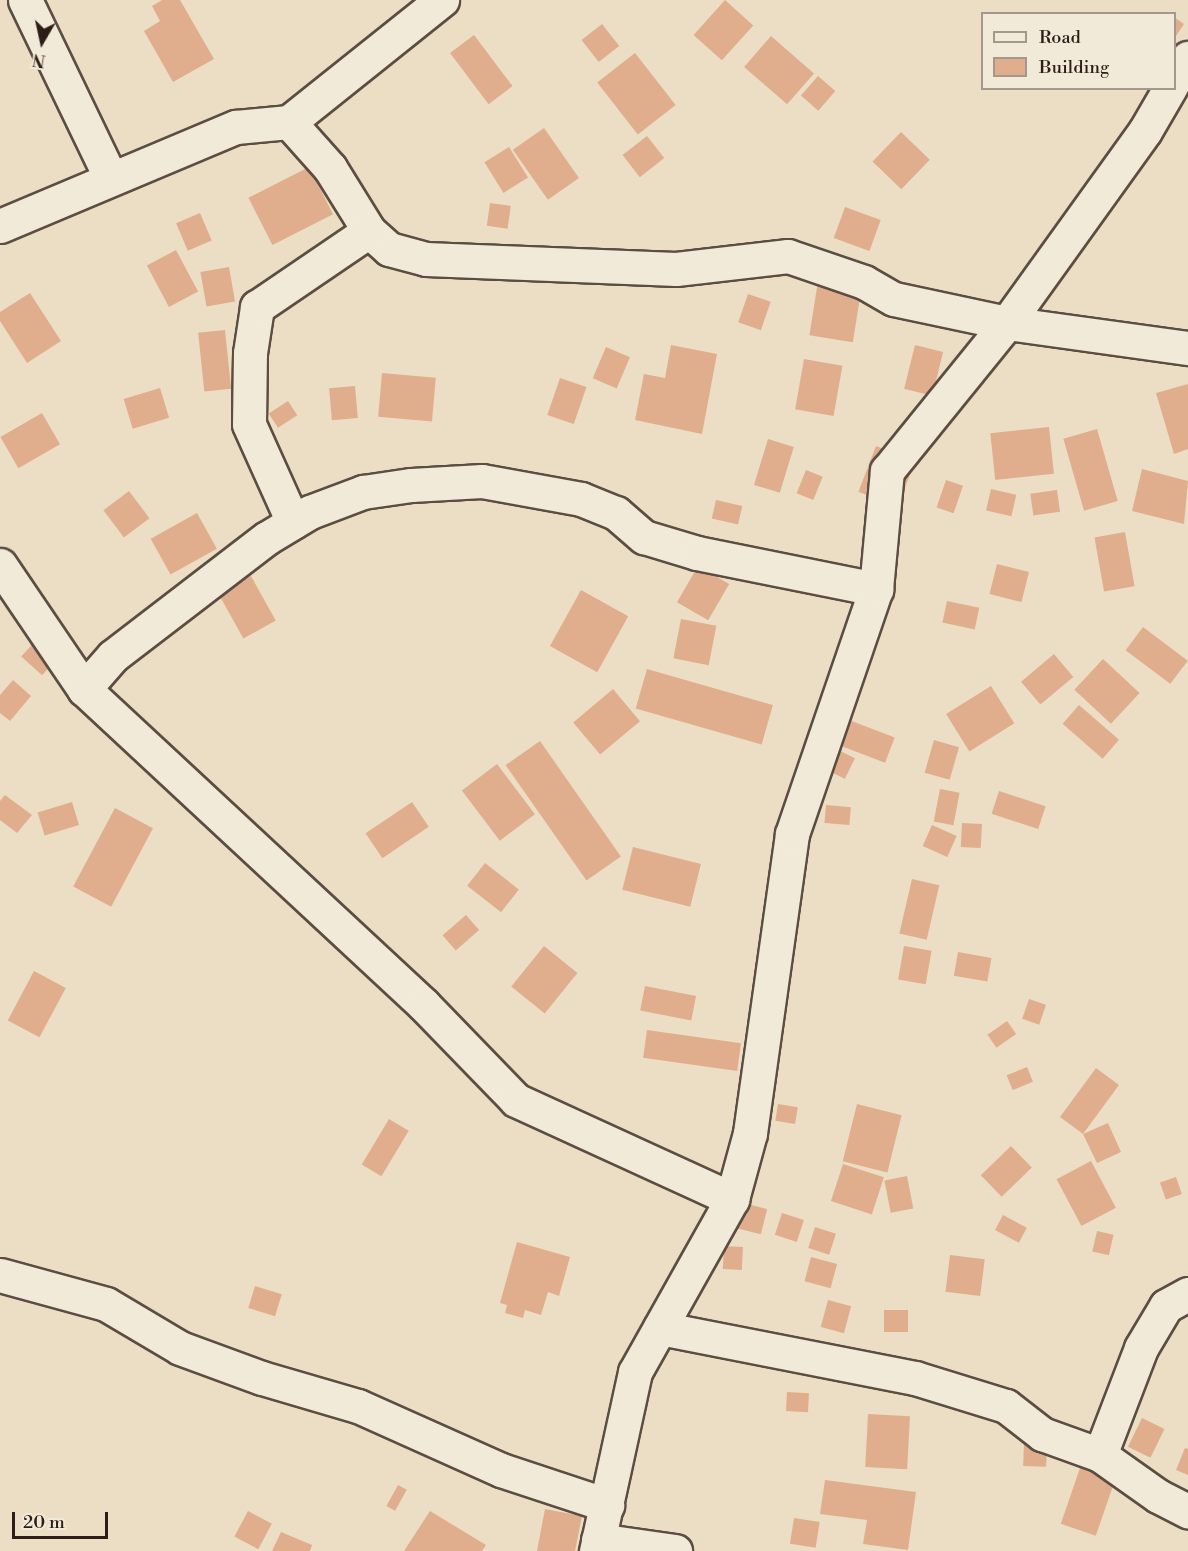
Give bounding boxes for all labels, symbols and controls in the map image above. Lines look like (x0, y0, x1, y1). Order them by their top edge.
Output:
north arrow (12, 12, 72, 72)
legend (981, 12, 1176, 90)
text: Road (1039, 26, 1081, 49)
text: N (31, 49, 47, 71)
text: Building (1039, 56, 1109, 79)
scale bar (15, 1500, 111, 1538)
text: 20 m (23, 1511, 65, 1534)

